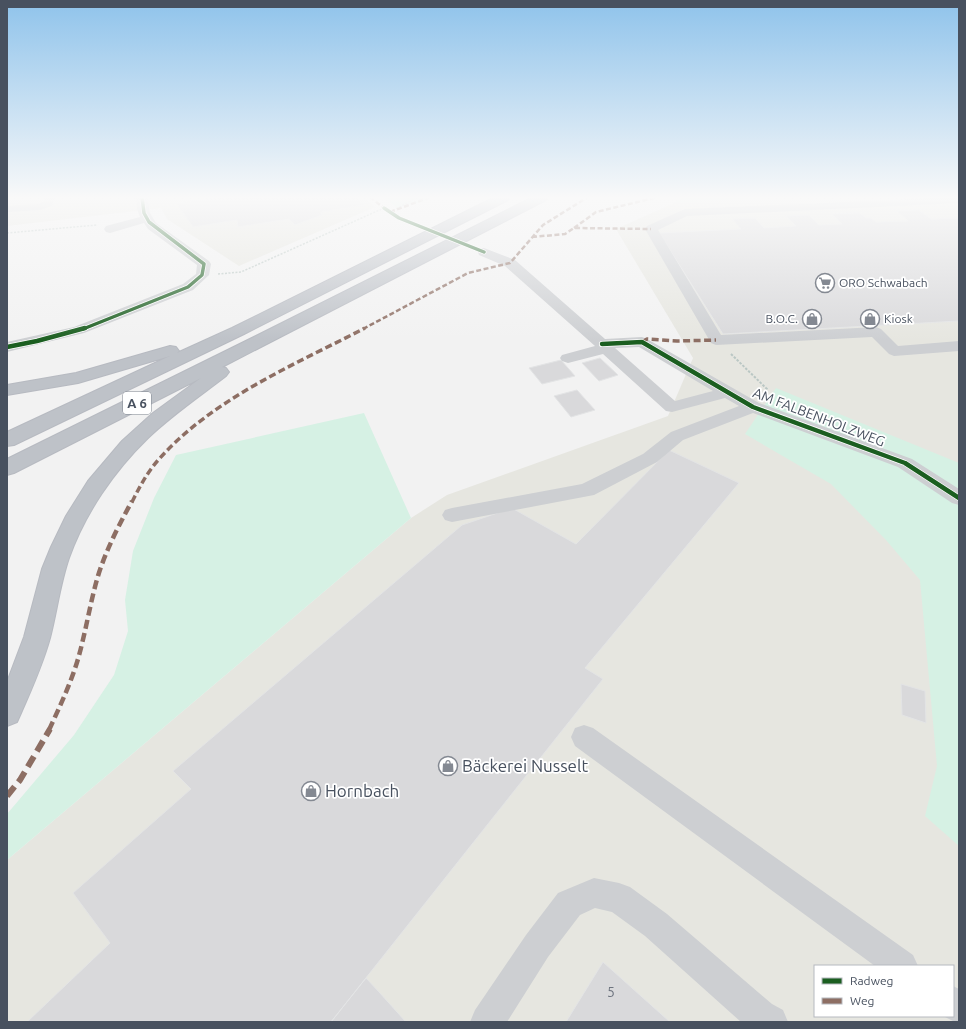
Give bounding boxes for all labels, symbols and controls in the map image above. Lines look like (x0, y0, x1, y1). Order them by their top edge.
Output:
supermarket icon: ORO Schwabach (814, 272, 836, 294)
place label: ORO Schwabach (839, 276, 928, 289)
shop icon: B.O.C. (801, 308, 823, 330)
shop icon: Kiosk (859, 308, 881, 330)
place label: B.O.C. (765, 312, 798, 325)
place label: Kiosk (884, 312, 913, 325)
street label: AM FALBENHOLZWEG (751, 384, 887, 450)
road number: A 6 (123, 392, 151, 414)
shop icon: Bäckerei Nusselt (437, 755, 459, 777)
place label: Bäckerei Nusselt (462, 756, 588, 775)
shop icon: Hornbach (300, 780, 322, 802)
place label: Hornbach (325, 781, 399, 800)
legend (814, 965, 954, 1017)
text: Radweg (850, 974, 893, 987)
house number: 5 (607, 984, 615, 1000)
text: Weg (850, 994, 874, 1007)

